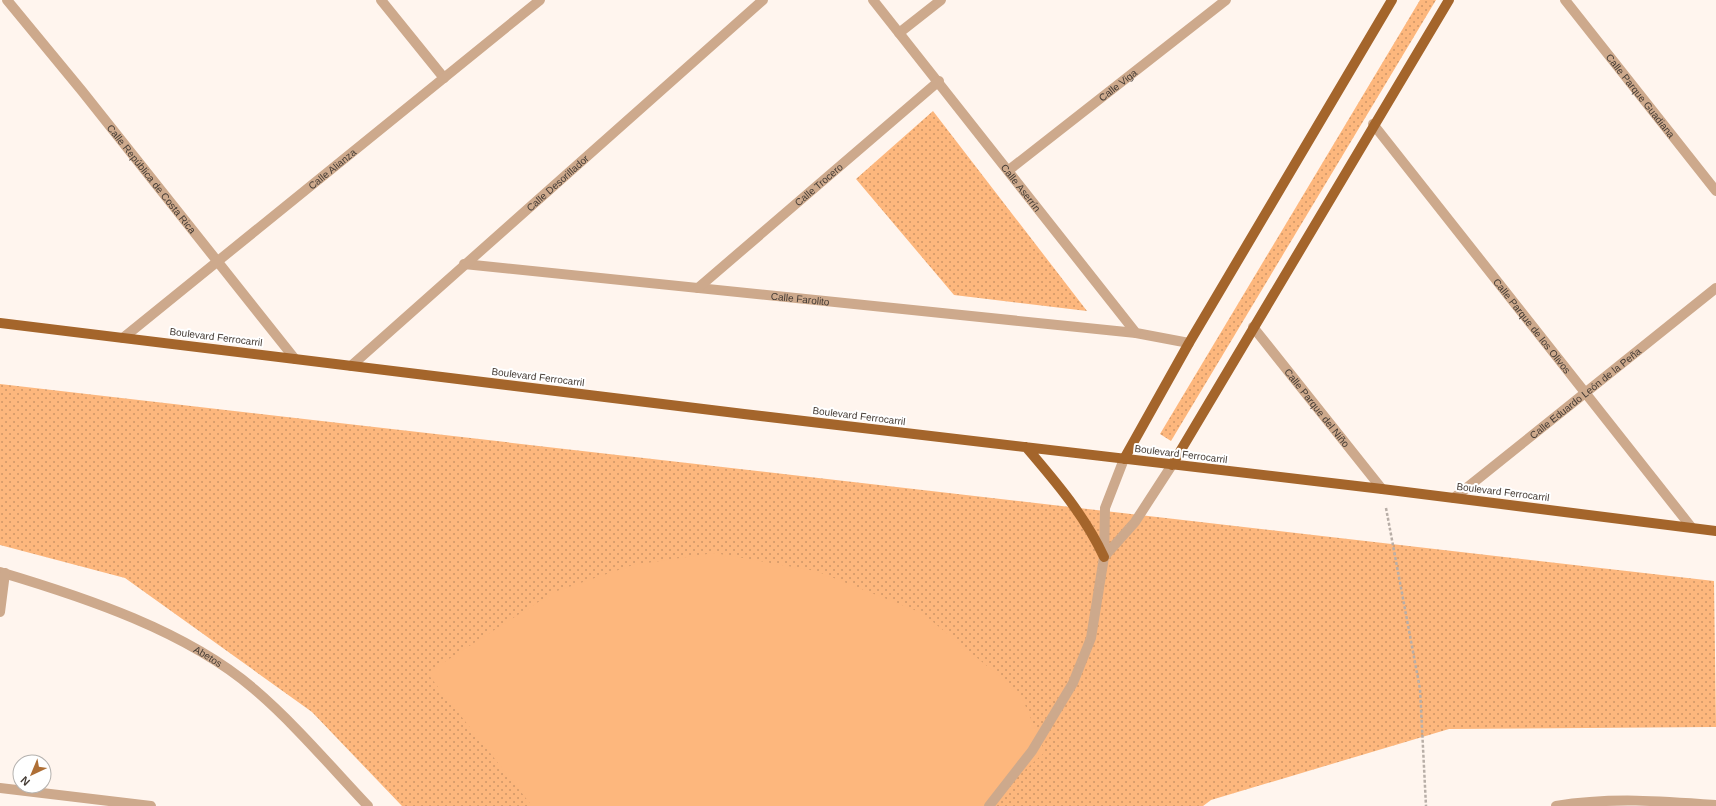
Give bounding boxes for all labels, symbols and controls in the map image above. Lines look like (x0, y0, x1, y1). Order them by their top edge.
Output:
street label: Calle Parque Guadiana (1604, 51, 1678, 140)
street label: Calle Viga (1096, 66, 1139, 103)
street label: Calle República de Costa Rica (105, 122, 199, 236)
street label: Calle Alianza (306, 146, 358, 191)
street label: Calle Desorillador (524, 152, 591, 213)
street label: Calle Trocero (792, 161, 845, 208)
street label: Calle Aserrín (999, 162, 1043, 213)
street label: Calle Parque de los Olivos (1491, 276, 1573, 375)
street label: Calle Farolito (770, 290, 831, 307)
street label: Boulevard Ferrocarril (169, 326, 263, 348)
street label: Calle Eduardo León de la Peña (1527, 345, 1643, 441)
street label: Boulevard Ferrocarril (491, 366, 585, 388)
street label: Calle Parque del Niño (1283, 366, 1352, 449)
street label: Boulevard Ferrocarril (812, 405, 906, 427)
street label: Boulevard Ferrocarril (1134, 443, 1228, 465)
street label: Boulevard Ferrocarril (1456, 481, 1550, 503)
street label: Abetos (192, 643, 224, 669)
north arrow (12, 754, 52, 794)
text: N (18, 774, 32, 788)

